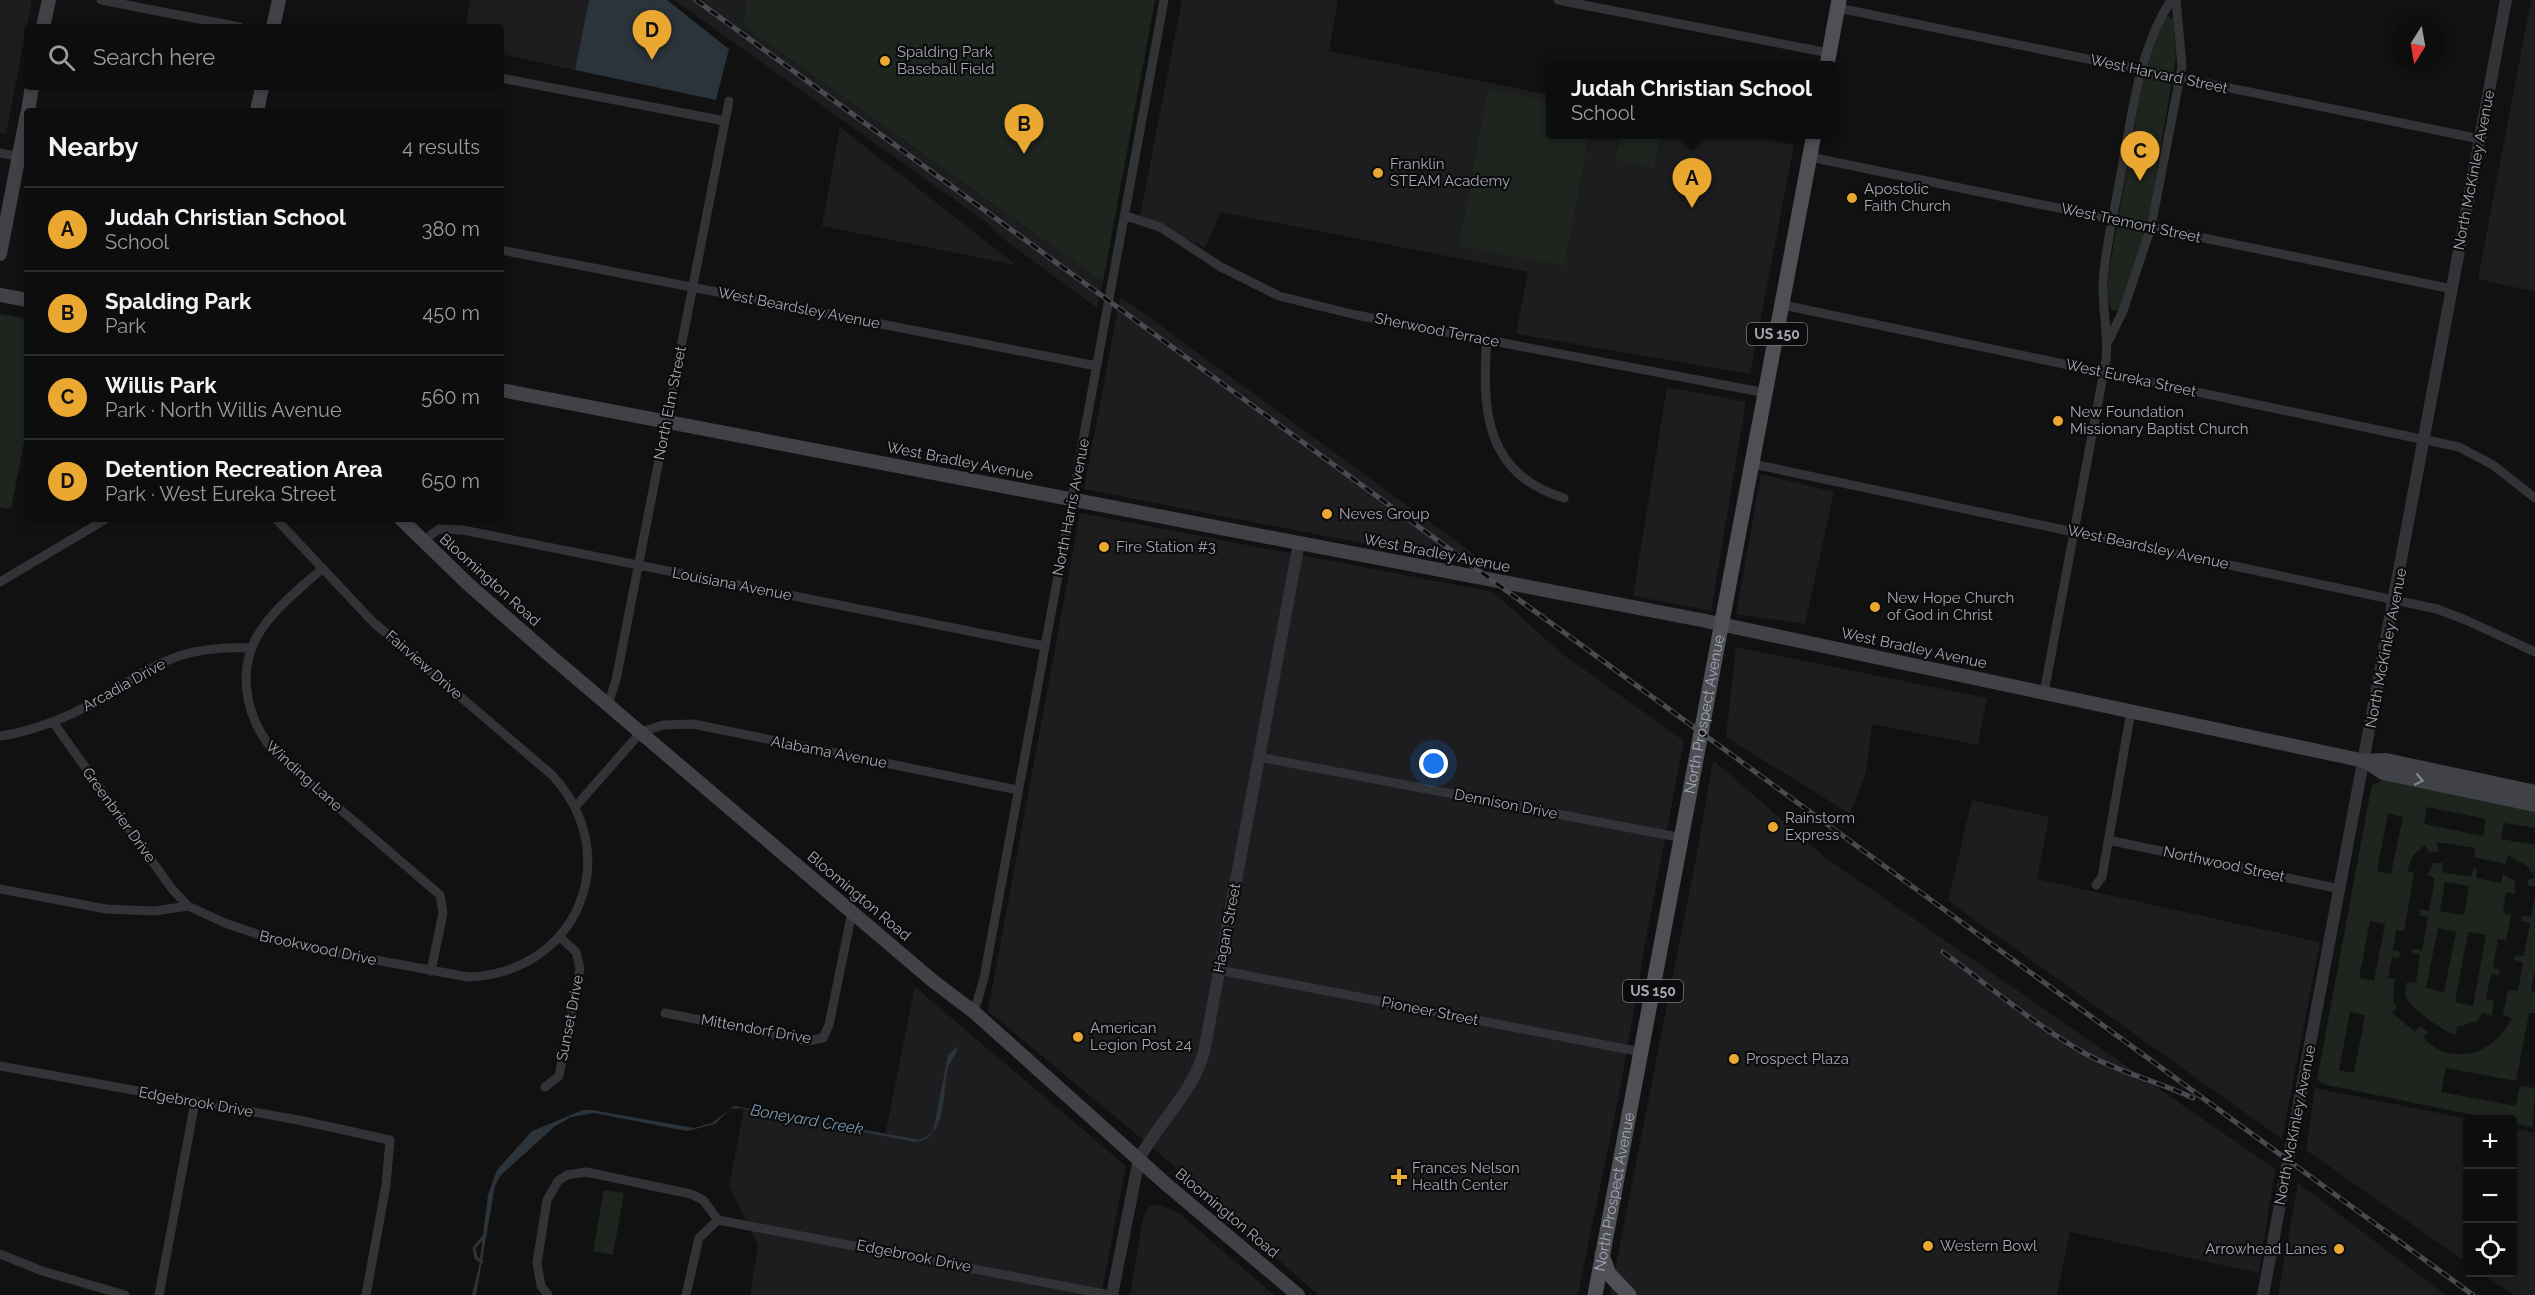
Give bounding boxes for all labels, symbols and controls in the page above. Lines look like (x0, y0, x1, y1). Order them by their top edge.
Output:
pin: D (632, 10, 672, 60)
north arrow (2391, 18, 2445, 72)
search box (24, 24, 504, 90)
icon: search (45, 41, 78, 74)
place label: Spalding Park Baseball Field (897, 43, 995, 78)
text: Search here (93, 44, 215, 70)
street label: West Harvard Street (2089, 51, 2229, 97)
marker: Spalding Park Baseball Field (878, 54, 892, 68)
popup (1546, 61, 1837, 139)
text: Judah Christian School (1571, 75, 1812, 101)
street label: North McKinley Avenue (2450, 88, 2498, 252)
text: School (1571, 101, 1635, 125)
pin: B (1004, 104, 1044, 154)
text: Nearby (48, 132, 138, 162)
pin: C (2120, 132, 2160, 181)
text: 4 results (402, 135, 480, 159)
place label: Franklin STEAM Academy (1390, 155, 1510, 190)
pin: A (1672, 158, 1712, 208)
marker: Franklin STEAM Academy (1371, 166, 1385, 180)
place label: Apostolic Faith Church (1864, 180, 1951, 215)
marker: Apostolic Faith Church (1845, 191, 1859, 205)
street label: West Tremont Street (2059, 199, 2203, 247)
text: Judah Christian School (105, 204, 346, 230)
text: A (61, 217, 74, 241)
text: 380 m (422, 217, 480, 241)
text: School (105, 230, 169, 254)
street label: West Beardsley Avenue (717, 283, 882, 333)
text: Spalding Park (105, 288, 251, 314)
text: B (61, 301, 74, 325)
text: 450 m (422, 301, 480, 325)
street label: Sherwood Terrace (1373, 309, 1501, 351)
text: Park (105, 314, 146, 338)
road number: US 150 (1747, 323, 1807, 345)
street label: North Elm Street (650, 345, 690, 461)
street label: West Eureka Street (2064, 355, 2198, 401)
text: Willis Park (105, 372, 216, 398)
text: C (61, 385, 74, 409)
text: 560 m (421, 385, 480, 409)
text: Park · North Willis Avenue (105, 398, 342, 422)
place label: New Foundation Missionary Baptist Church (2070, 403, 2249, 438)
marker: New Foundation Missionary Baptist Church (2051, 414, 2065, 428)
street label: North Harris Avenue (1049, 437, 1093, 577)
street label: West Bradley Avenue (885, 438, 1035, 484)
text: Detention Recreation Area (105, 456, 383, 482)
text: D (60, 469, 75, 493)
text: 650 m (421, 469, 480, 493)
text: Park · West Eureka Street (105, 482, 336, 506)
place label: Neves Group (1339, 505, 1430, 523)
marker: Neves Group (1320, 507, 1334, 521)
street label: West Beardsley Avenue (2066, 521, 2231, 573)
street label: Bloomington Road (436, 530, 544, 630)
street label: West Bradley Avenue (1362, 530, 1512, 576)
place label: Fire Station #3 (1116, 538, 1216, 556)
marker: Fire Station #3 (1097, 540, 1111, 554)
street label: Louisiana Avenue (671, 564, 793, 604)
street label: North McKinley Avenue (2362, 566, 2410, 730)
place label: New Hope Church of God in Christ (1887, 589, 2014, 624)
marker: New Hope Church of God in Christ (1868, 600, 1882, 614)
street label: West Bradley Avenue (1839, 624, 1989, 672)
street label: Fairview Drive (382, 627, 466, 703)
street label: North Prospect Avenue (1681, 633, 1728, 795)
street label: Arcadia Drive (79, 655, 169, 715)
street label: Alabama Avenue (769, 732, 889, 772)
street label: Winding Lane (262, 737, 346, 815)
your location (1419, 749, 1448, 778)
street label: Greenbrier Drive (78, 764, 160, 866)
one-way arrow (2414, 773, 2424, 786)
street label: Dennison Drive (1453, 785, 1559, 823)
place label: Rainstorm Express (1785, 809, 1855, 844)
marker: Rainstorm Express (1766, 820, 1780, 834)
street label: Northwood Street (2162, 842, 2286, 886)
street label: Bloomington Road (804, 848, 914, 944)
street label: Hagan Street (1210, 882, 1244, 974)
street label: Brookwood Drive (258, 927, 379, 969)
street label: Sunset Drive (553, 973, 587, 1063)
road number: US 150 (1623, 980, 1683, 1002)
street label: Pioneer Street (1380, 993, 1480, 1029)
street label: Mittendorf Drive (699, 1010, 813, 1048)
place label: American Legion Post 24 (1090, 1019, 1192, 1054)
marker: American Legion Post 24 (1071, 1030, 1085, 1044)
street label: North McKinley Avenue (2271, 1043, 2319, 1207)
place label: Prospect Plaza (1746, 1050, 1849, 1068)
marker: Prospect Plaza (1727, 1052, 1741, 1066)
street label: Edgebrook Drive (137, 1083, 255, 1121)
water label: Boneyard Creek (749, 1100, 865, 1139)
street label: North Prospect Avenue (1591, 1111, 1638, 1273)
map controls (2463, 1115, 2517, 1277)
button: + (2463, 1115, 2517, 1169)
place label: Frances Nelson Health Center (1412, 1159, 1520, 1194)
street label: Bloomington Road (1172, 1165, 1282, 1261)
marker: Frances Nelson Health Center (1390, 1168, 1408, 1186)
button: − (2463, 1169, 2517, 1223)
button: locate (2463, 1223, 2517, 1277)
street label: Edgebrook Drive (855, 1236, 973, 1276)
place label: Western Bowl (1940, 1237, 2038, 1255)
marker: Western Bowl (1921, 1239, 1935, 1253)
place label: Arrowhead Lanes (2205, 1240, 2327, 1258)
marker: Arrowhead Lanes (2332, 1242, 2346, 1256)

